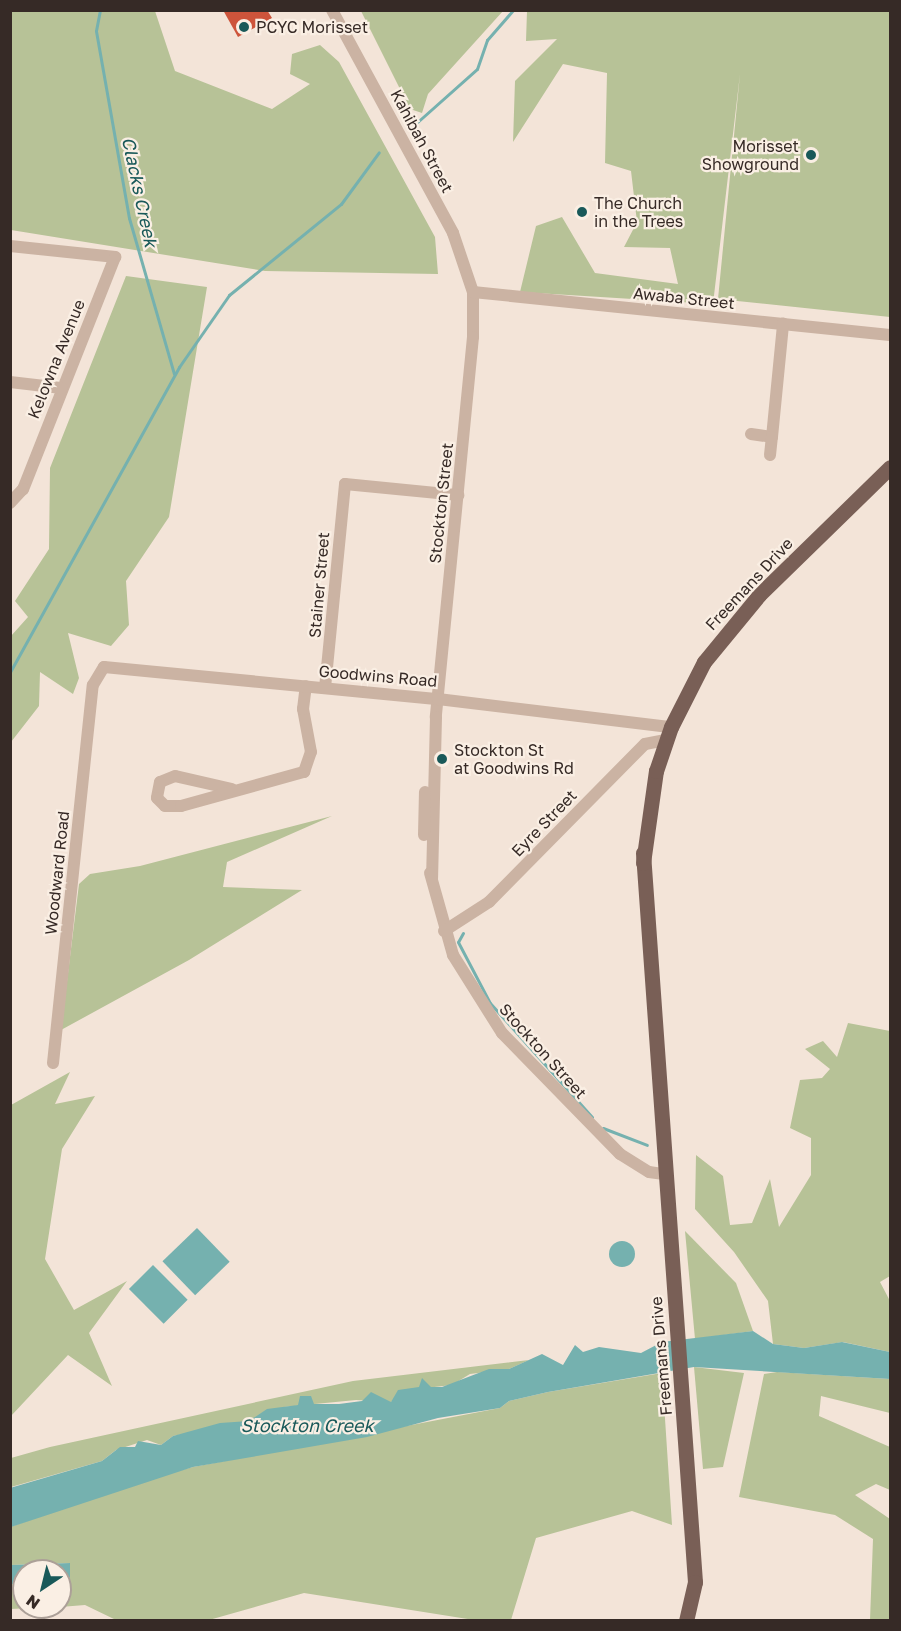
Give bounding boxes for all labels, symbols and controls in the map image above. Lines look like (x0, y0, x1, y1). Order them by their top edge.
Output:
place label: PCYC Morisset (256, 17, 368, 37)
marker: PCYC Morisset (237, 20, 251, 34)
street label: Kahibah Street (387, 86, 457, 196)
water label: Clacks Creek (118, 135, 162, 249)
place label: Morisset Showground (702, 136, 799, 174)
marker: Morisset Showground (804, 148, 818, 162)
place label: The Church in the Trees (594, 193, 683, 231)
marker: The Church in the Trees (575, 205, 589, 219)
street label: Awaba Street (632, 283, 736, 313)
street label: Kelowna Avenue (23, 297, 89, 421)
street label: Stockton Street (425, 442, 457, 564)
street label: Stainer Street (305, 531, 333, 639)
street label: Freemans Drive (701, 534, 797, 634)
street label: Goodwins Road (318, 661, 438, 691)
place label: Stockton St at Goodwins Rd (454, 740, 574, 778)
marker: Stockton St at Goodwins Rd (435, 752, 449, 766)
street label: Eyre Street (507, 786, 581, 860)
street label: Woodward Road (41, 810, 73, 936)
street label: Stockton Street (495, 1000, 591, 1102)
street label: Freemans Drive (646, 1296, 676, 1416)
water label: Stockton Creek (240, 1414, 374, 1436)
north arrow (12, 1559, 72, 1619)
text: N (22, 1590, 44, 1614)

